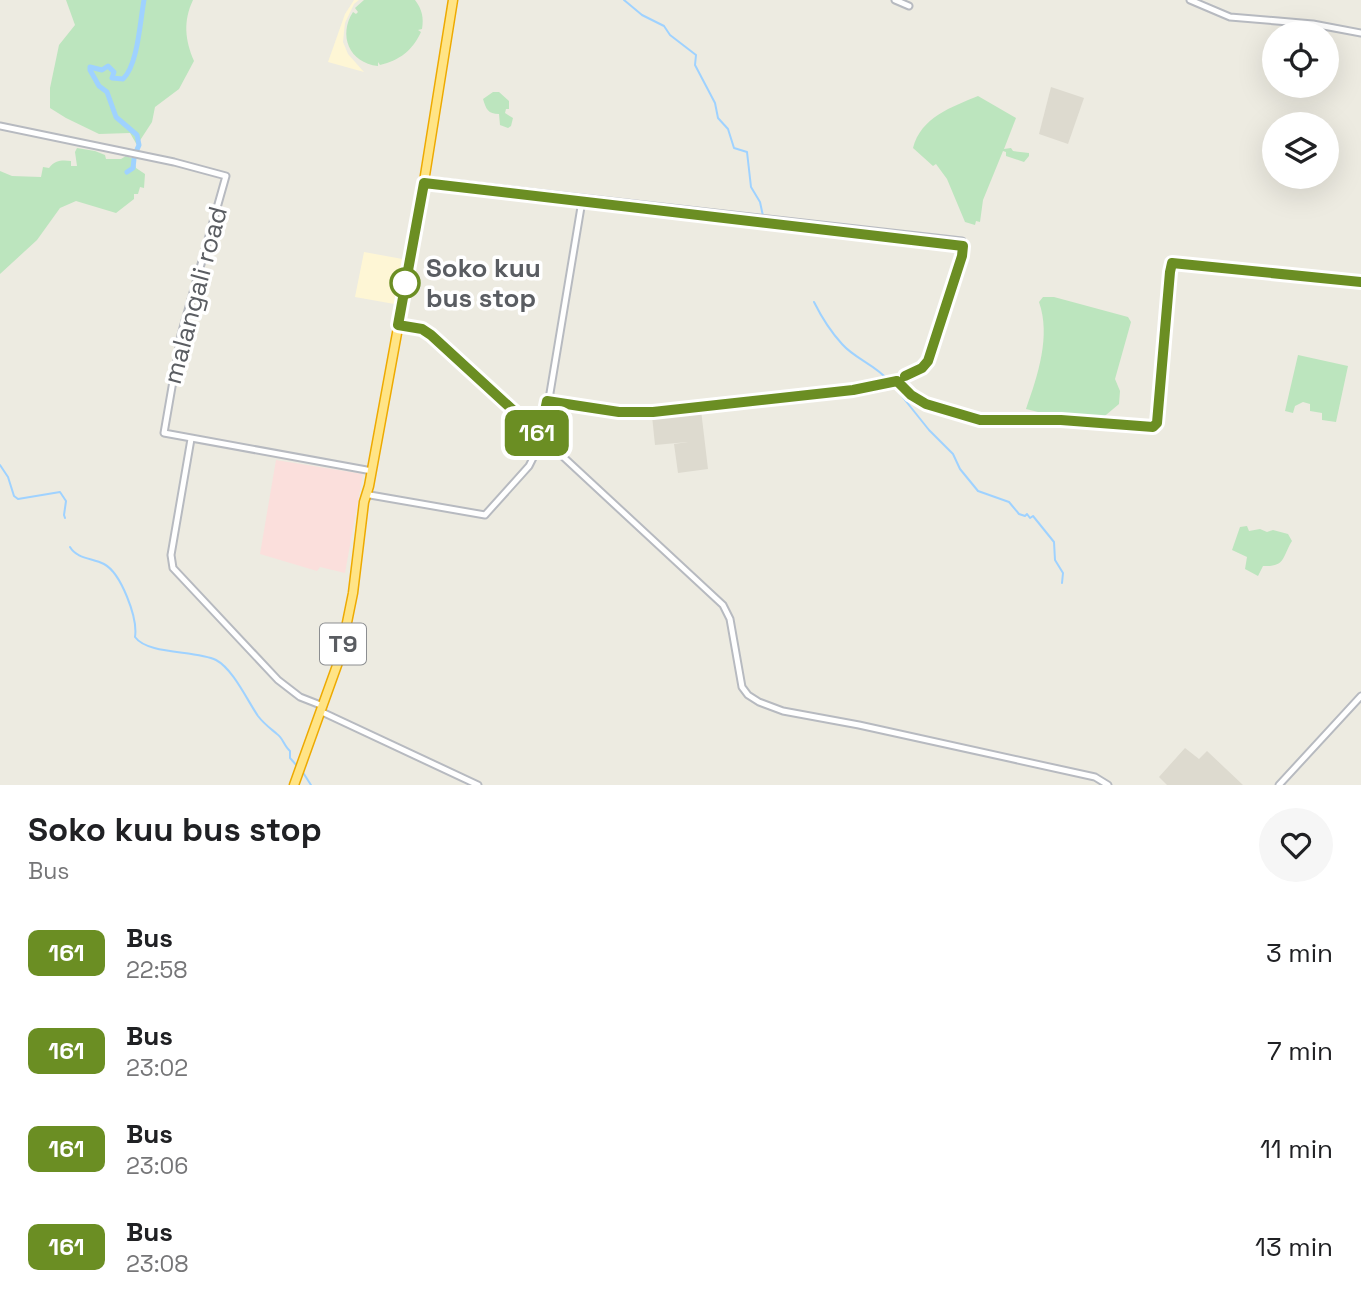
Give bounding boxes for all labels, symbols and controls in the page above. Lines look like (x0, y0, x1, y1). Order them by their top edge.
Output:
map controls (1262, 21, 1339, 189)
button: locate (1262, 21, 1339, 98)
button: layers (1262, 112, 1339, 189)
street label: malangali road (155, 203, 235, 387)
place label: Soko kuu bus stop (426, 251, 541, 315)
marker: Soko kuu bus stop (390, 268, 420, 298)
line badge: 161 (497, 410, 577, 456)
text: 161 (519, 417, 555, 448)
road number: T9 (320, 624, 366, 664)
button: heart (1259, 808, 1333, 882)
text: Soko kuu bus stop (28, 809, 322, 851)
text: Bus (28, 856, 69, 886)
text: Bus (126, 921, 173, 955)
text: 3 min (1266, 936, 1333, 970)
text: 161 (48, 937, 85, 968)
text: 22:58 (126, 955, 188, 985)
text: Bus (126, 1019, 173, 1053)
text: 7 min (1267, 1034, 1333, 1068)
text: 161 (48, 1035, 85, 1066)
text: 23:02 (126, 1053, 188, 1083)
text: Bus (126, 1117, 173, 1151)
text: 11 min (1260, 1132, 1333, 1166)
text: 161 (48, 1133, 85, 1164)
text: 23:06 (126, 1151, 188, 1181)
text: Bus (126, 1215, 173, 1249)
text: 13 min (1255, 1230, 1333, 1264)
text: 161 (48, 1231, 85, 1262)
text: 23:08 (126, 1249, 189, 1279)

